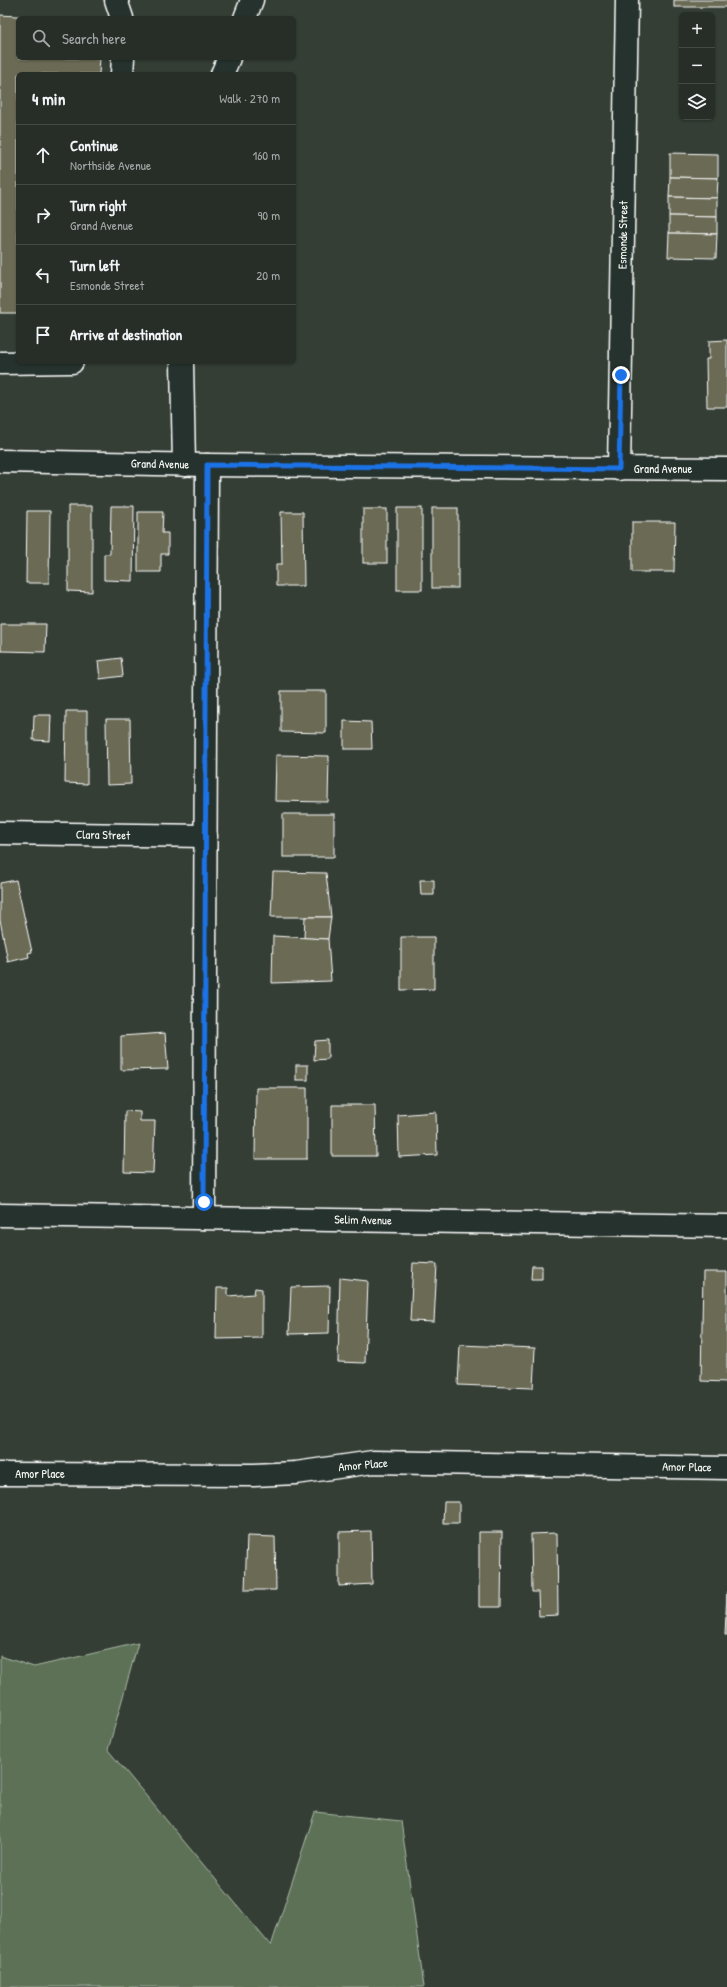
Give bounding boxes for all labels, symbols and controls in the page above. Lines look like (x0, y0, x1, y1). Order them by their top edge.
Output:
map controls (679, 12, 715, 120)
button: + (679, 12, 715, 48)
search box (16, 16, 296, 60)
icon: search (30, 27, 52, 49)
text: Search here (62, 28, 126, 49)
button: − (679, 48, 715, 84)
button: layers (679, 84, 715, 120)
text: 4 min (32, 87, 65, 110)
text: Walk · 270 m (219, 89, 280, 107)
text: Continue (70, 135, 118, 156)
icon: ahead (32, 144, 54, 166)
text: 160 m (252, 146, 280, 164)
text: Northside Avenue (70, 156, 151, 174)
text: Turn right (70, 195, 126, 216)
street label: Esmonde Street (613, 200, 632, 269)
icon: right (32, 204, 54, 226)
text: 90 m (258, 206, 280, 224)
text: Grand Avenue (70, 216, 133, 234)
text: Turn left (70, 255, 120, 276)
icon: left (32, 264, 54, 286)
text: 20 m (256, 266, 280, 284)
text: Esmonde Street (70, 276, 144, 294)
icon: arrive (32, 324, 54, 346)
text: Arrive at destination (70, 324, 182, 345)
route end (612, 366, 630, 384)
street label: Grand Avenue (131, 454, 190, 473)
street label: Grand Avenue (634, 460, 692, 477)
street label: Clara Street (76, 826, 131, 843)
route start (195, 1193, 213, 1211)
street label: Selim Avenue (334, 1210, 392, 1229)
street label: Amor Place (338, 1454, 388, 1475)
street label: Amor Place (662, 1458, 712, 1475)
street label: Amor Place (15, 1465, 65, 1482)

